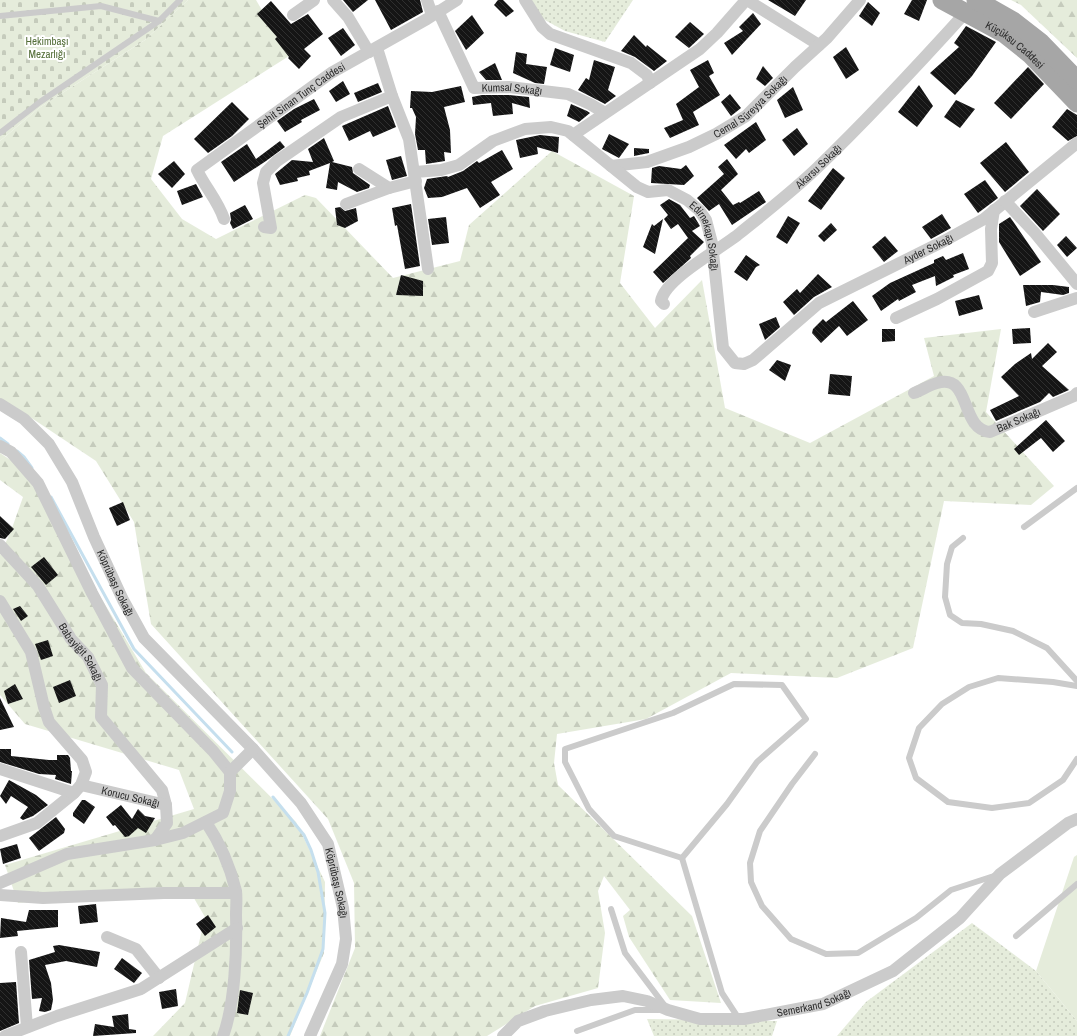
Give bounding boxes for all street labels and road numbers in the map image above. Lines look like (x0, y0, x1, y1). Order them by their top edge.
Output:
street label: Küçüksu Caddesi (983, 18, 1047, 72)
street label: Şehit Sinan Tunç Caddesi (254, 59, 348, 131)
street label: Cemal Süreyya Sokağı (711, 72, 790, 141)
street label: Kumsal Sokağı (481, 80, 543, 98)
street label: Akarsu Sokağı (791, 141, 845, 192)
street label: Edirnekapı Sokağı (686, 198, 722, 272)
street label: Ayder Sokağı (900, 230, 956, 268)
street label: Bak Sokağı (994, 404, 1042, 435)
street label: Köprübaşı Sokağı (94, 547, 137, 619)
street label: Babayiğit Sokağı (56, 620, 106, 684)
street label: Korucu Sokağı (100, 783, 161, 810)
street label: Köprübaşı Sokağı (322, 846, 351, 919)
street label: Semerkand Sokağı (775, 985, 853, 1020)

